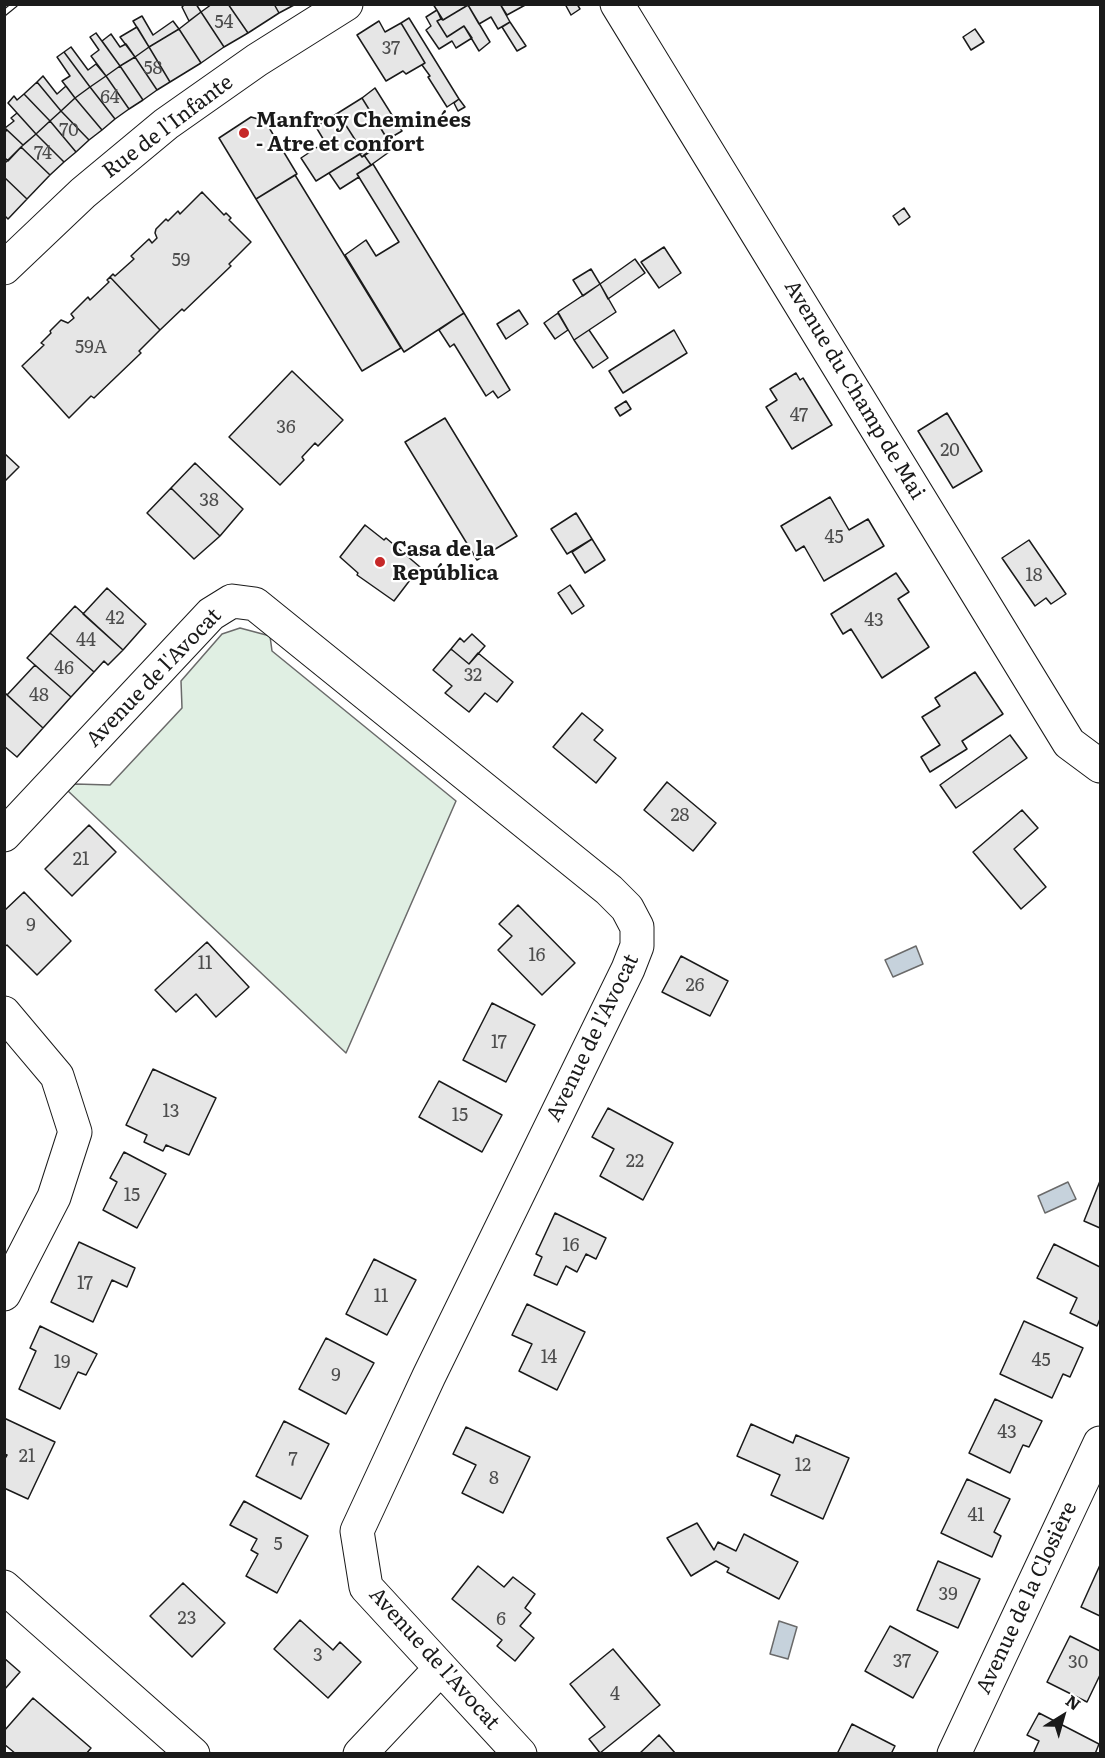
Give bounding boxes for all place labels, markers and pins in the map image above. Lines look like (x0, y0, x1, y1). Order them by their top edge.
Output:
place label: Manfroy Cheminées - Atre et confort (256, 108, 471, 158)
marker: Manfroy Cheminées - Atre et confort (237, 126, 251, 140)
place label: Casa de la República (392, 537, 499, 587)
marker: Casa de la República (373, 555, 387, 569)

